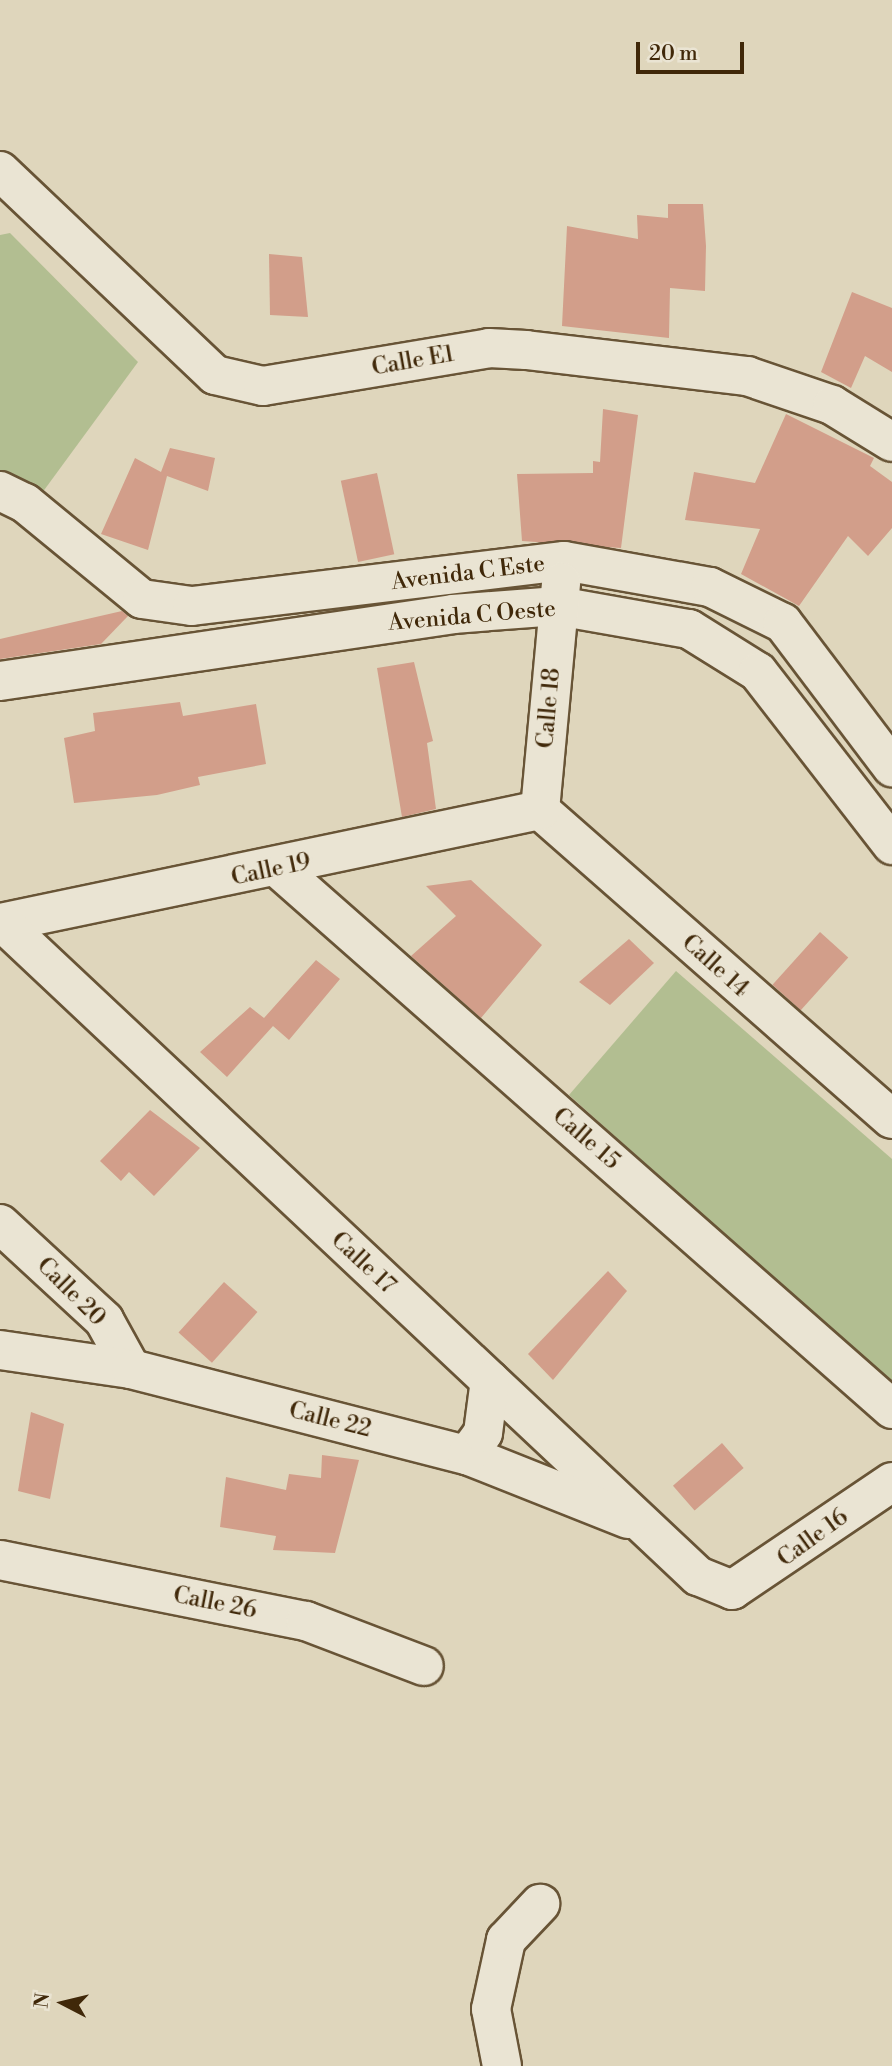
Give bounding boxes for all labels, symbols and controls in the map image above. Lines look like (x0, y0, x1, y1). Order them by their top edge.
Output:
scale bar (640, 28, 748, 72)
text: 20 m (649, 41, 698, 67)
street label: Calle E1 (370, 340, 456, 382)
street label: Avenida C Este (390, 550, 546, 596)
street label: Avenida C Oeste (387, 595, 557, 637)
street label: Calle 18 (532, 666, 566, 750)
street label: Calle 19 (229, 848, 313, 892)
street label: Calle 14 (676, 929, 754, 1003)
street label: Calle 15 (547, 1102, 625, 1176)
street label: Calle 17 (325, 1226, 401, 1300)
street label: Calle 20 (31, 1252, 111, 1332)
street label: Calle 22 (286, 1396, 374, 1444)
street label: Calle 16 (772, 1503, 854, 1573)
street label: Calle 26 (171, 1581, 259, 1625)
north arrow (28, 1968, 98, 2038)
text: N (29, 1992, 55, 2009)

